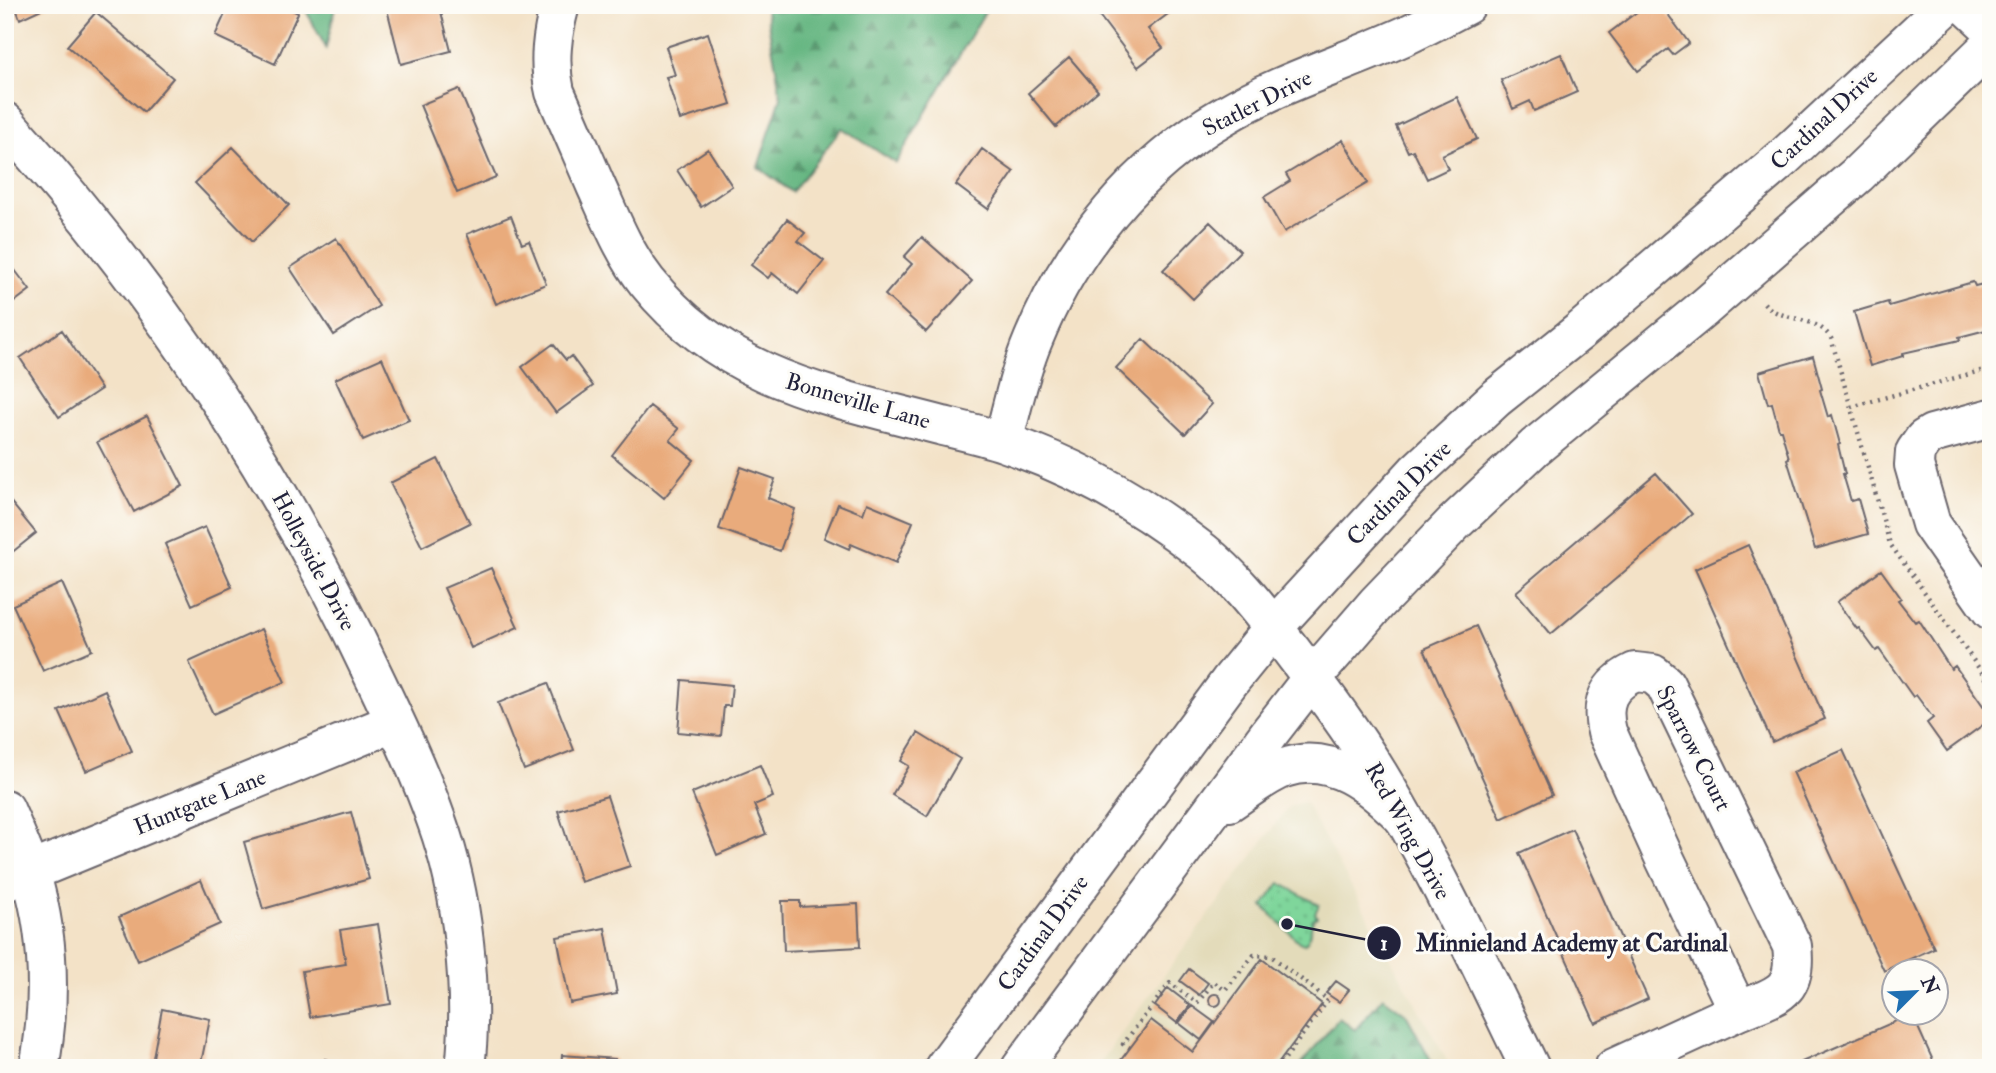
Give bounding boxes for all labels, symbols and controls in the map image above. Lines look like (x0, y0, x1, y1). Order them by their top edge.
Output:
street label: Cardinal Drive (1764, 61, 1884, 176)
street label: Statler Drive (1198, 63, 1317, 143)
street label: Bonneville Lane (782, 366, 934, 436)
street label: Cardinal Drive (1340, 434, 1458, 552)
street label: Holleyside Drive (265, 487, 363, 636)
street label: Sparrow Court (1649, 680, 1738, 816)
street label: Red Wing Drive (1358, 757, 1458, 905)
street label: Huntgate Lane (130, 762, 271, 842)
street label: Cardinal Drive (991, 869, 1095, 997)
callout: Minnieland Academy at Cardinal (1367, 920, 1742, 965)
text: Minnieland Academy at Cardinal (1415, 928, 1729, 959)
text: 1 (1380, 930, 1388, 957)
north arrow (1881, 958, 1951, 1028)
text: N (1915, 972, 1944, 999)

